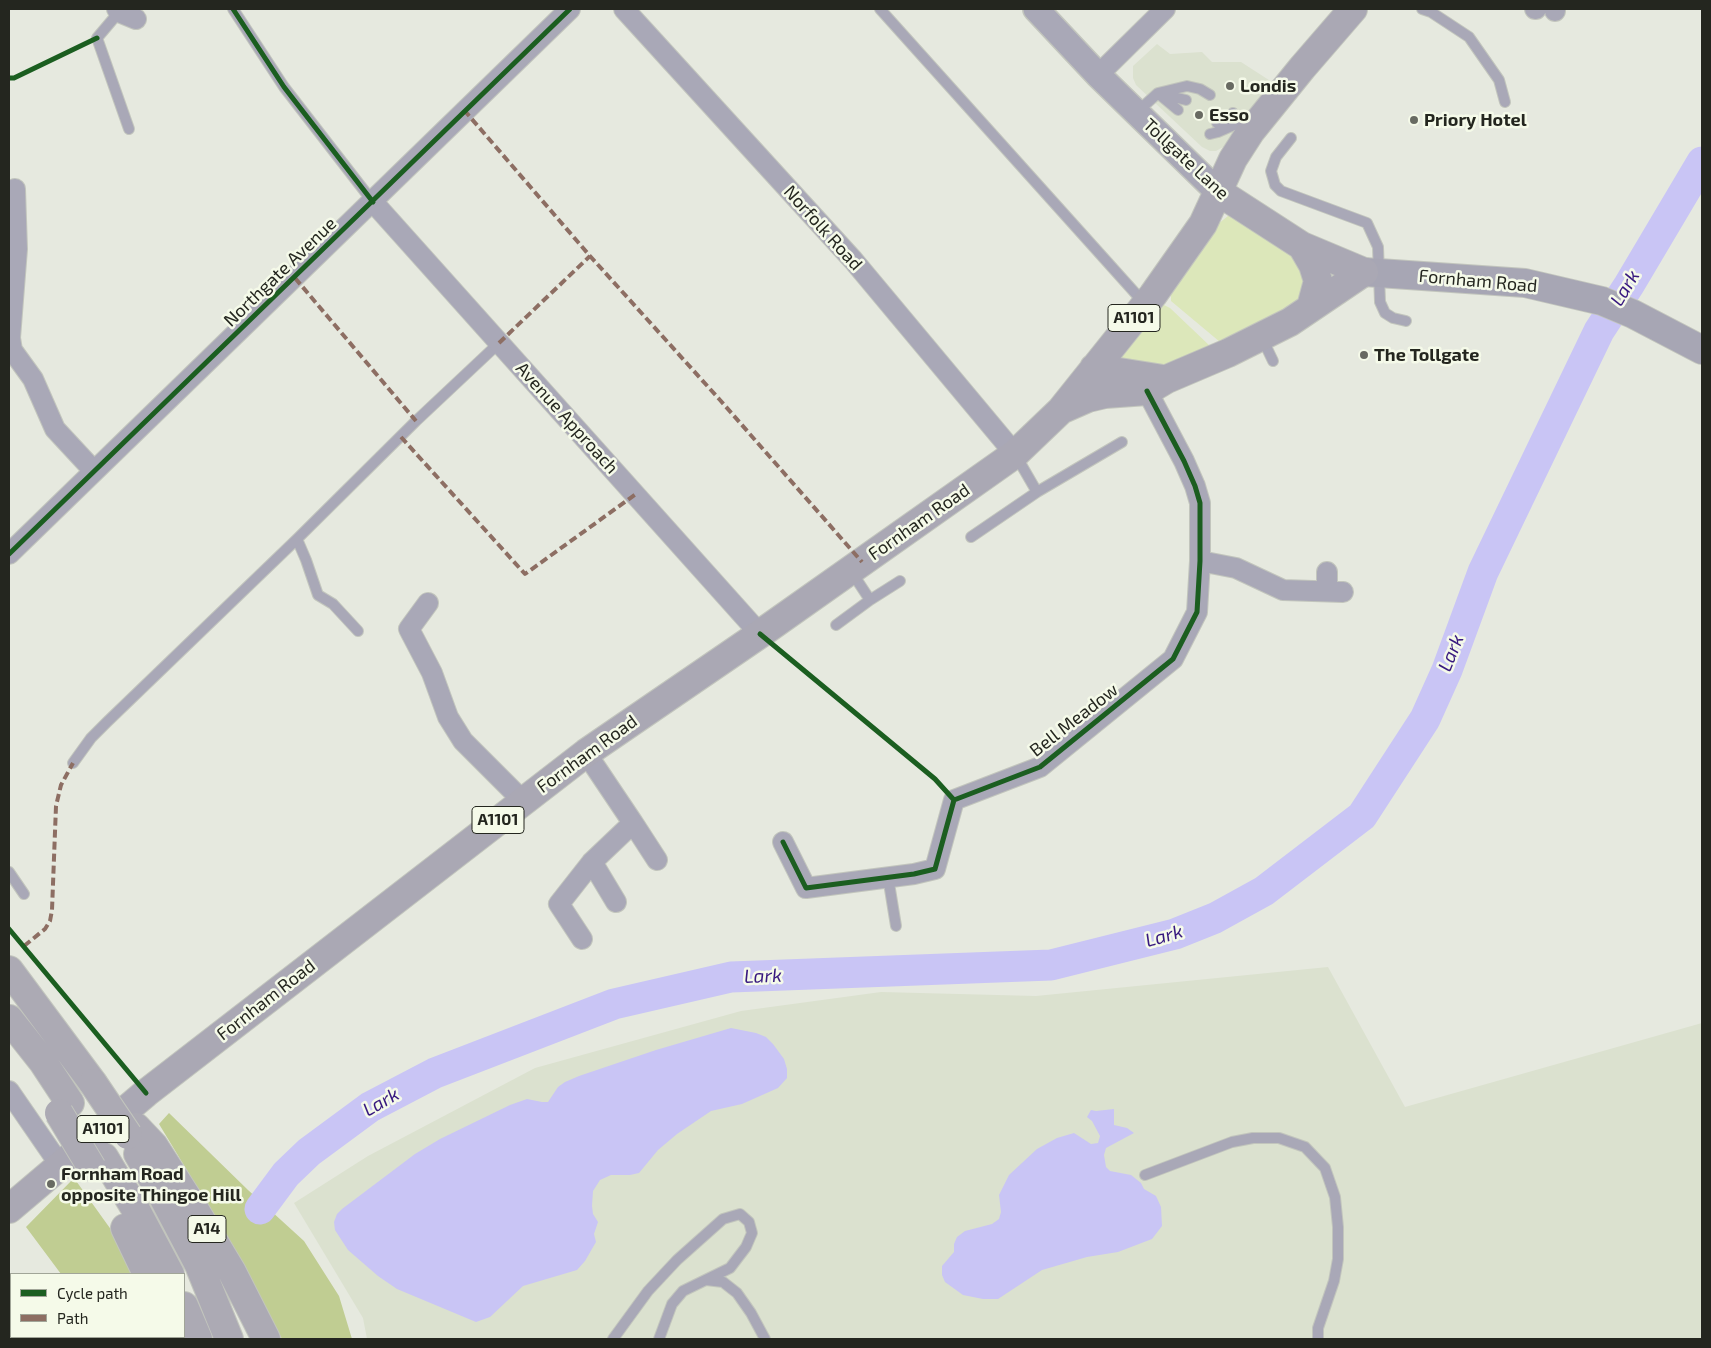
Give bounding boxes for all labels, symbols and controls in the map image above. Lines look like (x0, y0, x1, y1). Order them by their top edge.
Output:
place label: Londis (1240, 75, 1296, 97)
marker: Londis (1224, 80, 1236, 92)
place label: Esso (1209, 104, 1249, 126)
marker: Esso (1193, 109, 1205, 121)
place label: Priory Hotel (1424, 109, 1527, 131)
street label: Tollgate Lane (1139, 114, 1233, 204)
marker: Priory Hotel (1408, 114, 1420, 126)
street label: Norfolk Road (779, 181, 867, 275)
street label: Northgate Avenue (219, 213, 341, 331)
street label: Fornham Road (1418, 265, 1538, 297)
water label: Lark (1605, 266, 1645, 310)
road number: A1101 (1108, 304, 1160, 332)
place label: The Tollgate (1374, 344, 1479, 366)
marker: The Tollgate (1358, 349, 1370, 361)
street label: Avenue Approach (511, 358, 623, 478)
street label: Fornham Road (864, 479, 974, 565)
water label: Lark (1433, 631, 1469, 675)
street label: Bell Meadow (1026, 679, 1122, 761)
street label: Fornham Road (533, 710, 641, 798)
road number: A1101 (472, 806, 524, 834)
water label: Lark (1143, 920, 1185, 952)
street label: Fornham Road (213, 955, 319, 1045)
water label: Lark (744, 964, 782, 988)
water label: Lark (359, 1083, 403, 1121)
road number: A1101 (77, 1116, 129, 1142)
place label: Fornham Road opposite Thingoe Hill (61, 1163, 241, 1206)
marker: Fornham Road opposite Thingoe Hill (45, 1178, 57, 1190)
road number: A14 (188, 1216, 226, 1242)
legend (10, 1273, 185, 1338)
text: Cycle path (57, 1284, 128, 1302)
text: Path (57, 1309, 88, 1327)

